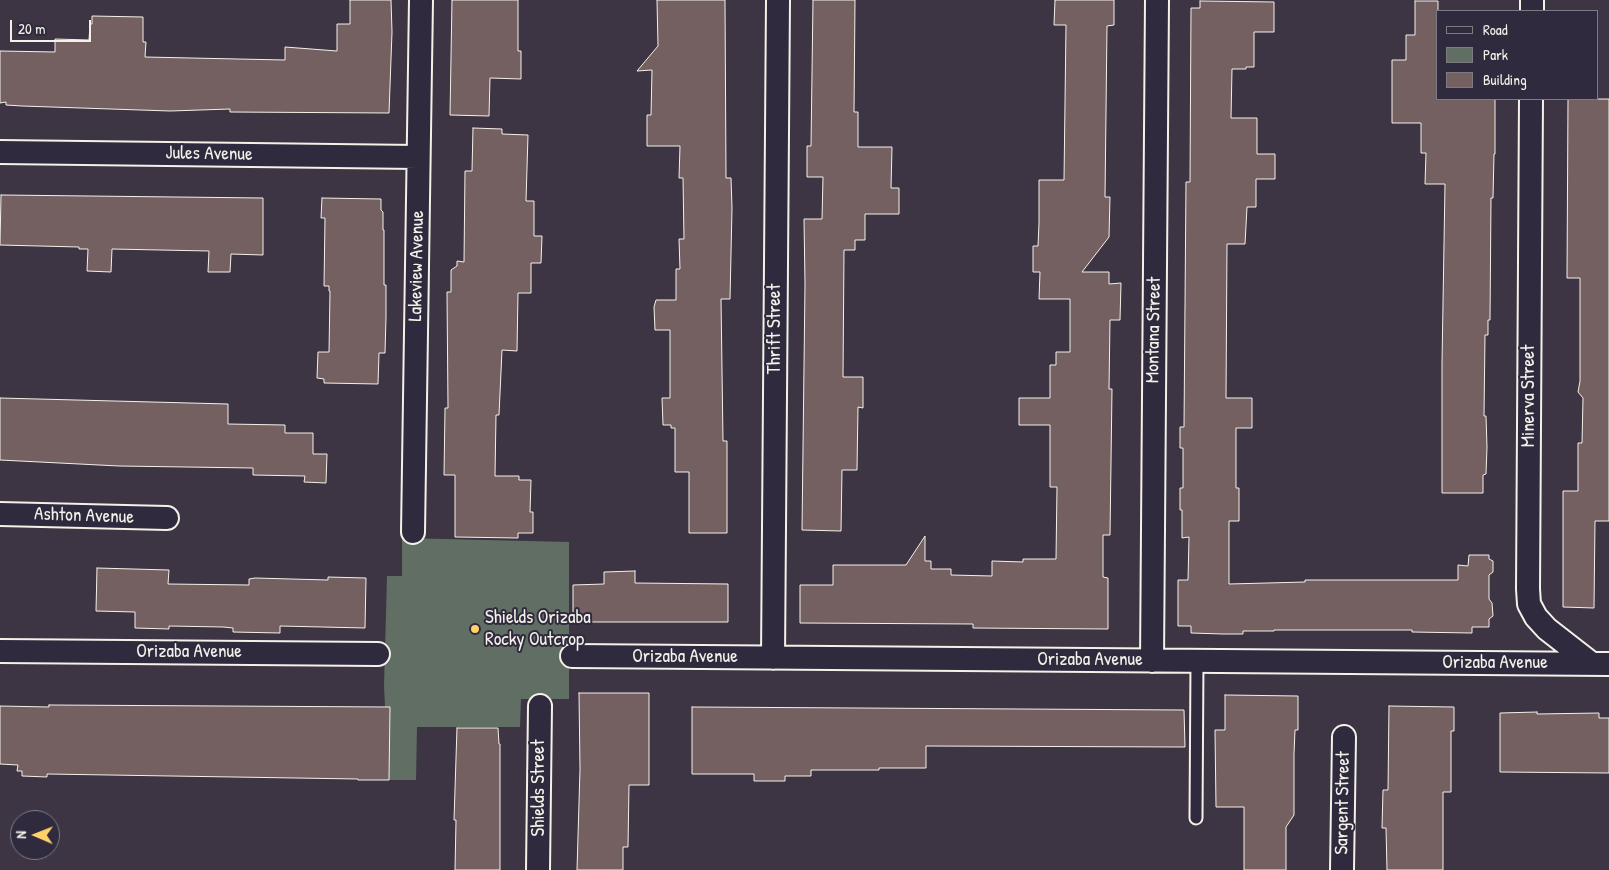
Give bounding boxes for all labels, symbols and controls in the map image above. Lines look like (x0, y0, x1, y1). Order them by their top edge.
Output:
scale bar (12, 10, 94, 42)
legend (1436, 10, 1599, 100)
text: 20 m (18, 18, 45, 39)
text: Road (1483, 19, 1508, 40)
text: Park (1483, 44, 1508, 65)
text: Building (1483, 69, 1527, 90)
street label: Jules Avenue (165, 142, 253, 166)
street label: Lakeview Avenue (405, 210, 429, 322)
street label: Montana Street (1142, 277, 1166, 383)
street label: Thrift Street (764, 284, 786, 374)
street label: Minerva Street (1518, 345, 1540, 447)
street label: Ashton Avenue (34, 503, 134, 529)
place label: Shields Orizaba Rocky Outcrop (485, 607, 591, 651)
marker: Shields Orizaba Rocky Outcrop (469, 623, 481, 635)
street label: Orizaba Avenue (136, 641, 242, 663)
street label: Orizaba Avenue (632, 646, 738, 668)
street label: Orizaba Avenue (1037, 649, 1143, 671)
street label: Orizaba Avenue (1442, 652, 1548, 674)
street label: Shields Street (528, 740, 550, 836)
street label: Sargent Street (1331, 751, 1355, 855)
north arrow (10, 810, 60, 860)
text: N (11, 831, 30, 839)

